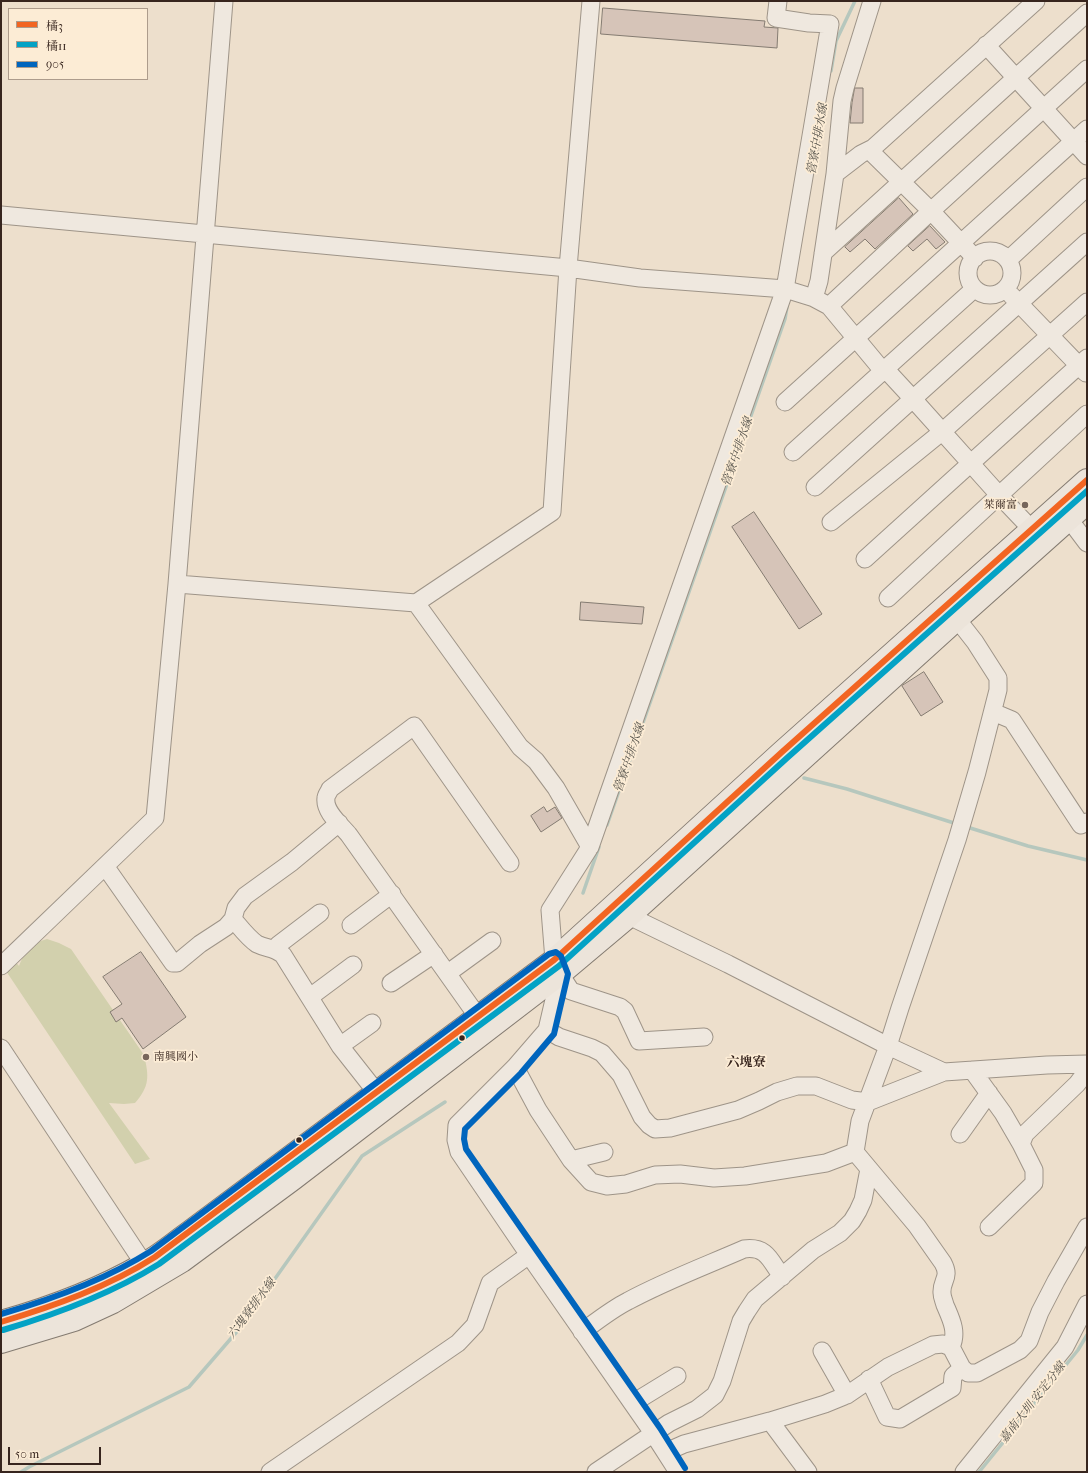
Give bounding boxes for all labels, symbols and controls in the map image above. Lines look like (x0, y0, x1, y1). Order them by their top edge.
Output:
legend (8, 8, 148, 80)
text: 橘3 (46, 19, 63, 33)
text: 橘11 (46, 39, 67, 53)
text: 905 (46, 57, 64, 71)
water label: 管寮中排水線 (805, 102, 831, 176)
water label: 管寮中排水線 (719, 416, 757, 488)
place label: 萊爾富 (984, 498, 1017, 512)
marker: 萊爾富 (1020, 500, 1030, 510)
water label: 管寮中排水線 (611, 722, 649, 794)
unlabelled marker (457, 1033, 467, 1043)
place label: 南興國小 (154, 1050, 198, 1064)
marker: 南興國小 (141, 1052, 151, 1062)
district label: 六塊寮 (727, 1055, 765, 1071)
unlabelled marker (294, 1135, 304, 1145)
water label: 六塊寮排水線 (225, 1276, 279, 1342)
water label: 嘉南大圳 安定分線 (997, 1360, 1069, 1446)
scale bar (10, 1439, 103, 1465)
text: 50 m (15, 1447, 39, 1461)

